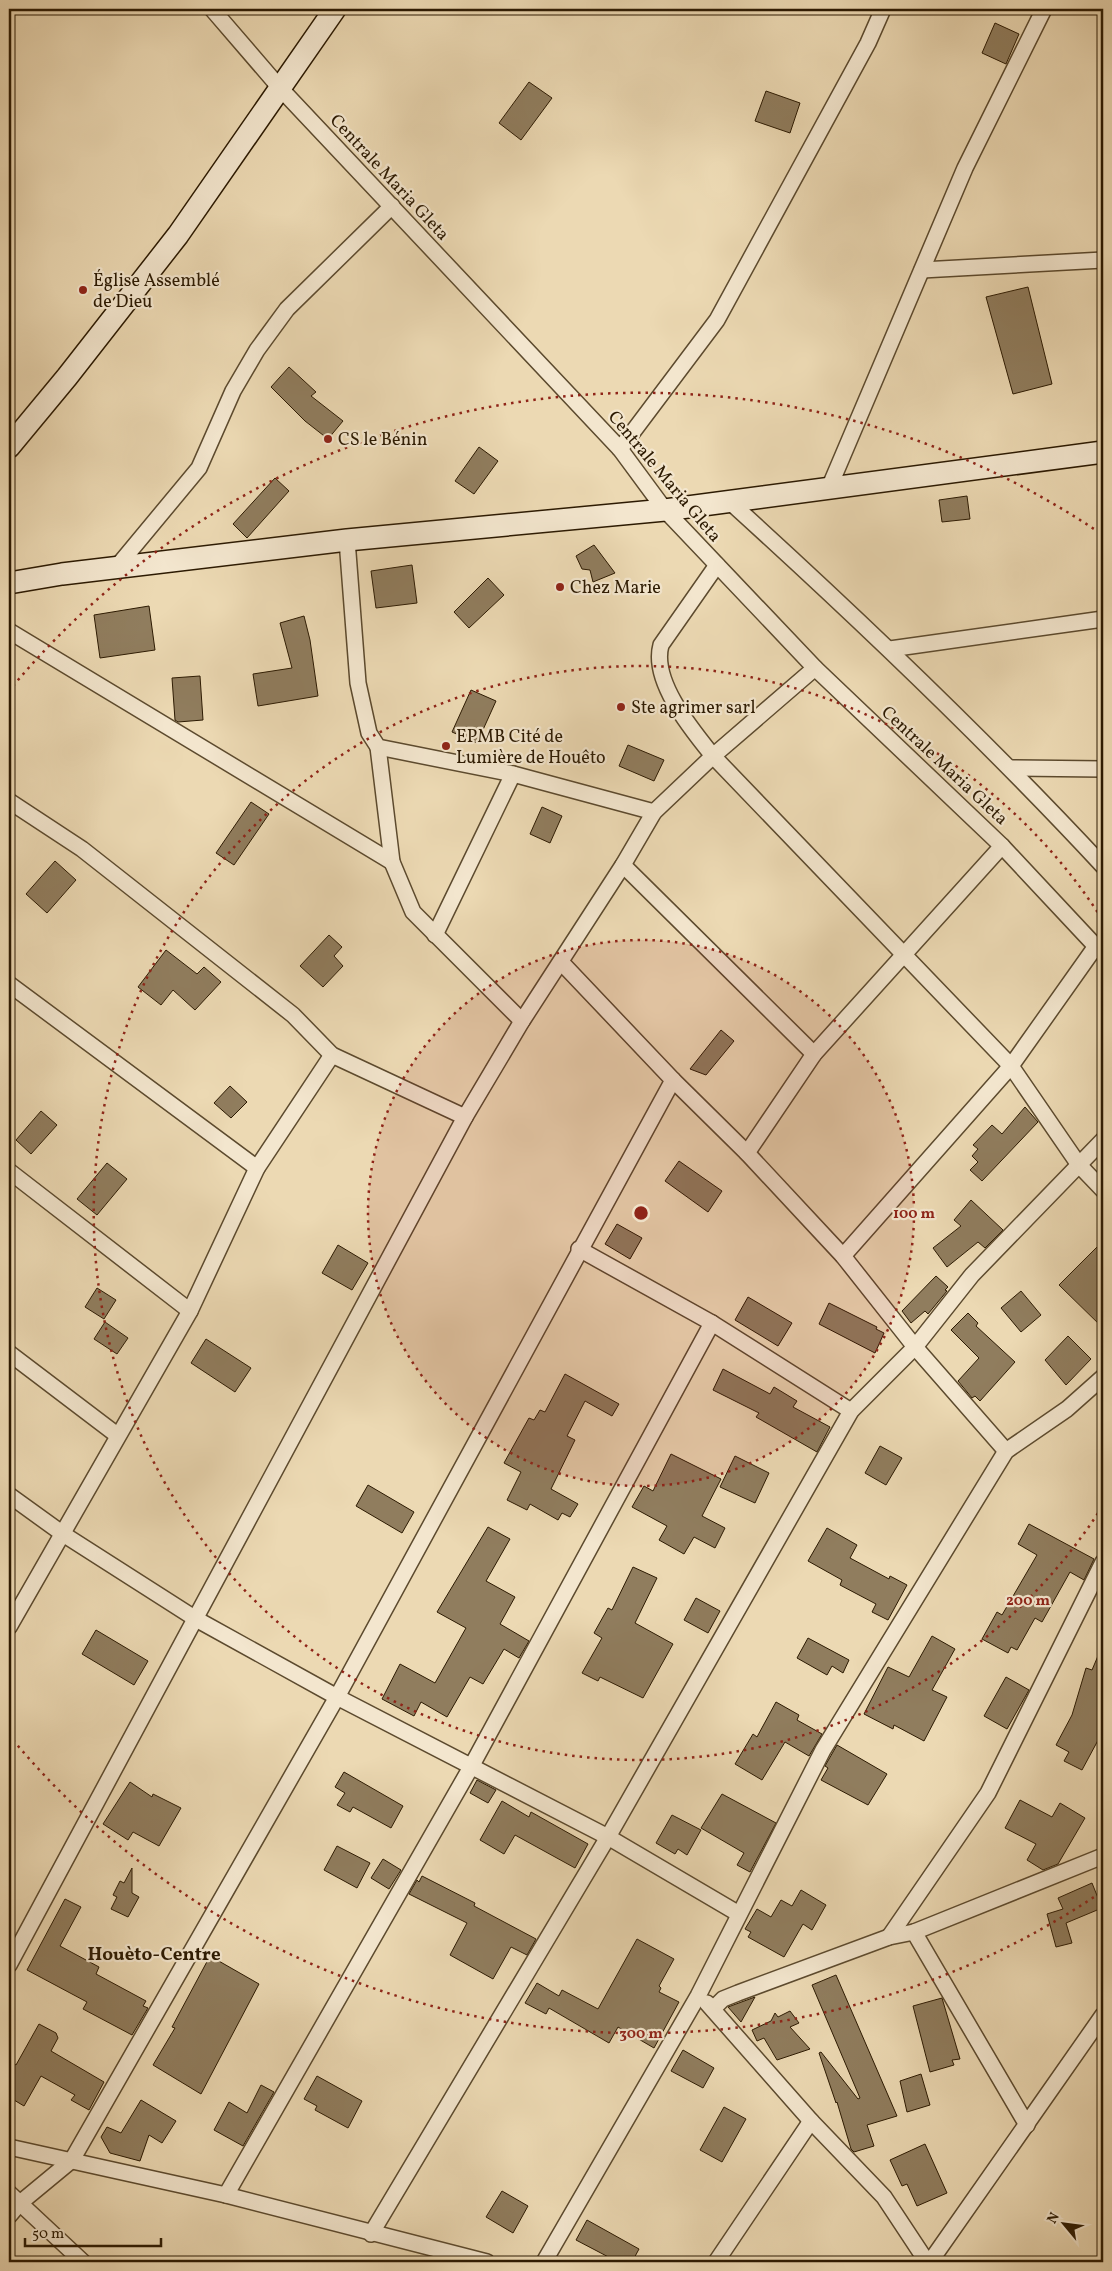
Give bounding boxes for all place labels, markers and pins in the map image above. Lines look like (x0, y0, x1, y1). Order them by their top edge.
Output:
place label: Église Assemblé de Dieu (93, 269, 220, 315)
marker: Église Assemblé de Dieu (77, 284, 89, 296)
place label: CS le Bénin (338, 428, 428, 453)
marker: CS le Bénin (322, 433, 334, 445)
place label: Chez Marie (570, 576, 661, 601)
marker: Chez Marie (554, 581, 566, 593)
place label: Ste agrimer sarl (631, 696, 756, 721)
marker: Ste agrimer sarl (615, 701, 627, 713)
place label: EPMB Cité de Lumière de Houêto (456, 725, 606, 771)
marker: EPMB Cité de Lumière de Houêto (440, 740, 452, 752)
centre of rings (632, 1204, 650, 1222)

